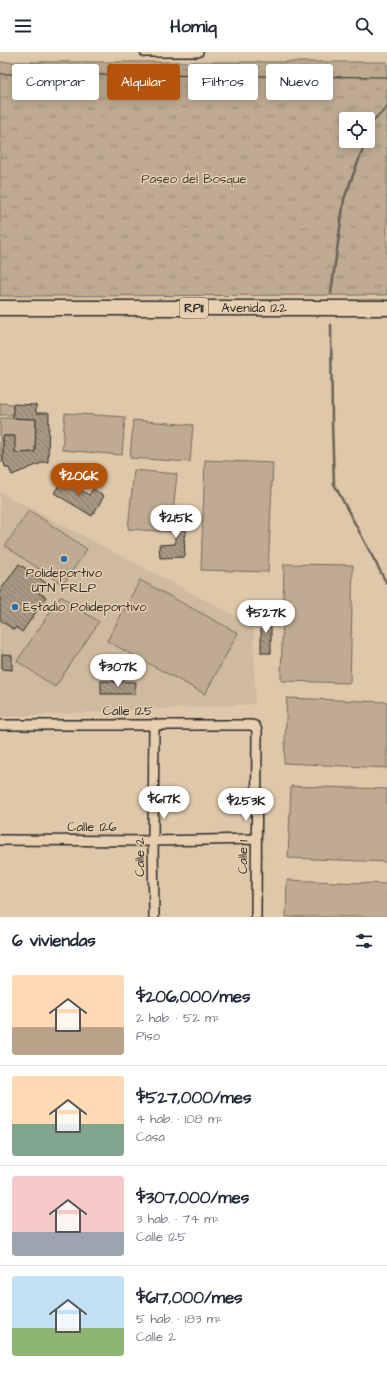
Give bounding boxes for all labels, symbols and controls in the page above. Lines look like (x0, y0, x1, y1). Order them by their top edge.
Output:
text: Homiq (170, 14, 217, 39)
icon: menu (12, 15, 34, 37)
icon: search (353, 15, 375, 37)
chip: Comprar (12, 64, 99, 100)
chip: Alquilar (107, 64, 180, 100)
chip: Filtros (188, 64, 258, 100)
chip: Nuevo (266, 64, 333, 100)
map controls (339, 112, 375, 148)
button: locate (339, 112, 375, 148)
park label: Paseo del Bosque (141, 170, 247, 188)
road number: RP11 (180, 298, 208, 318)
street label: Avenida 122 (221, 299, 287, 317)
pin: $206K (51, 463, 107, 497)
text: $206K (60, 467, 98, 485)
pin: $215K (148, 505, 204, 539)
text: $215K (159, 509, 193, 527)
marker: Polideportivo UTN FRLP (59, 554, 69, 564)
place label: Polideportivo UTN FRLP (26, 564, 103, 597)
place label: Estadio Polideportivo (23, 598, 147, 616)
pin: $527K (238, 600, 294, 634)
marker: Estadio Polideportivo (10, 602, 20, 612)
text: $527K (246, 604, 286, 622)
pin: $307K (90, 654, 146, 688)
text: $307K (99, 658, 137, 676)
street label: Calle 125 (103, 702, 153, 720)
pin: $617K (136, 786, 192, 820)
pin: $253K (218, 788, 274, 822)
text: $617K (148, 790, 180, 808)
text: $253K (227, 792, 265, 810)
street label: Calle 126 (67, 818, 117, 836)
street label: Calle 2 (131, 837, 149, 877)
street label: Calle 1 (234, 840, 252, 874)
text: 6 viviendas (12, 929, 96, 953)
icon: filters (353, 930, 375, 952)
text: $206,000/mes (136, 985, 250, 1009)
icon: home (44, 991, 92, 1039)
text: 2 hab. · 52 m² (136, 1009, 220, 1027)
text: Piso (136, 1027, 160, 1045)
text: $527,000/mes (136, 1086, 252, 1110)
icon: home (44, 1092, 92, 1140)
text: 4 hab. · 108 m² (136, 1110, 223, 1128)
text: Casa (136, 1128, 165, 1146)
text: $307,000/mes (136, 1186, 249, 1210)
icon: home (44, 1192, 92, 1240)
text: 3 hab. · 74 m² (136, 1210, 219, 1228)
text: Calle 125 (136, 1228, 186, 1246)
text: $617,000/mes (136, 1286, 243, 1310)
icon: home (44, 1292, 92, 1340)
text: 5 hab. · 183 m² (136, 1310, 222, 1328)
text: Calle 2 (136, 1328, 176, 1346)

